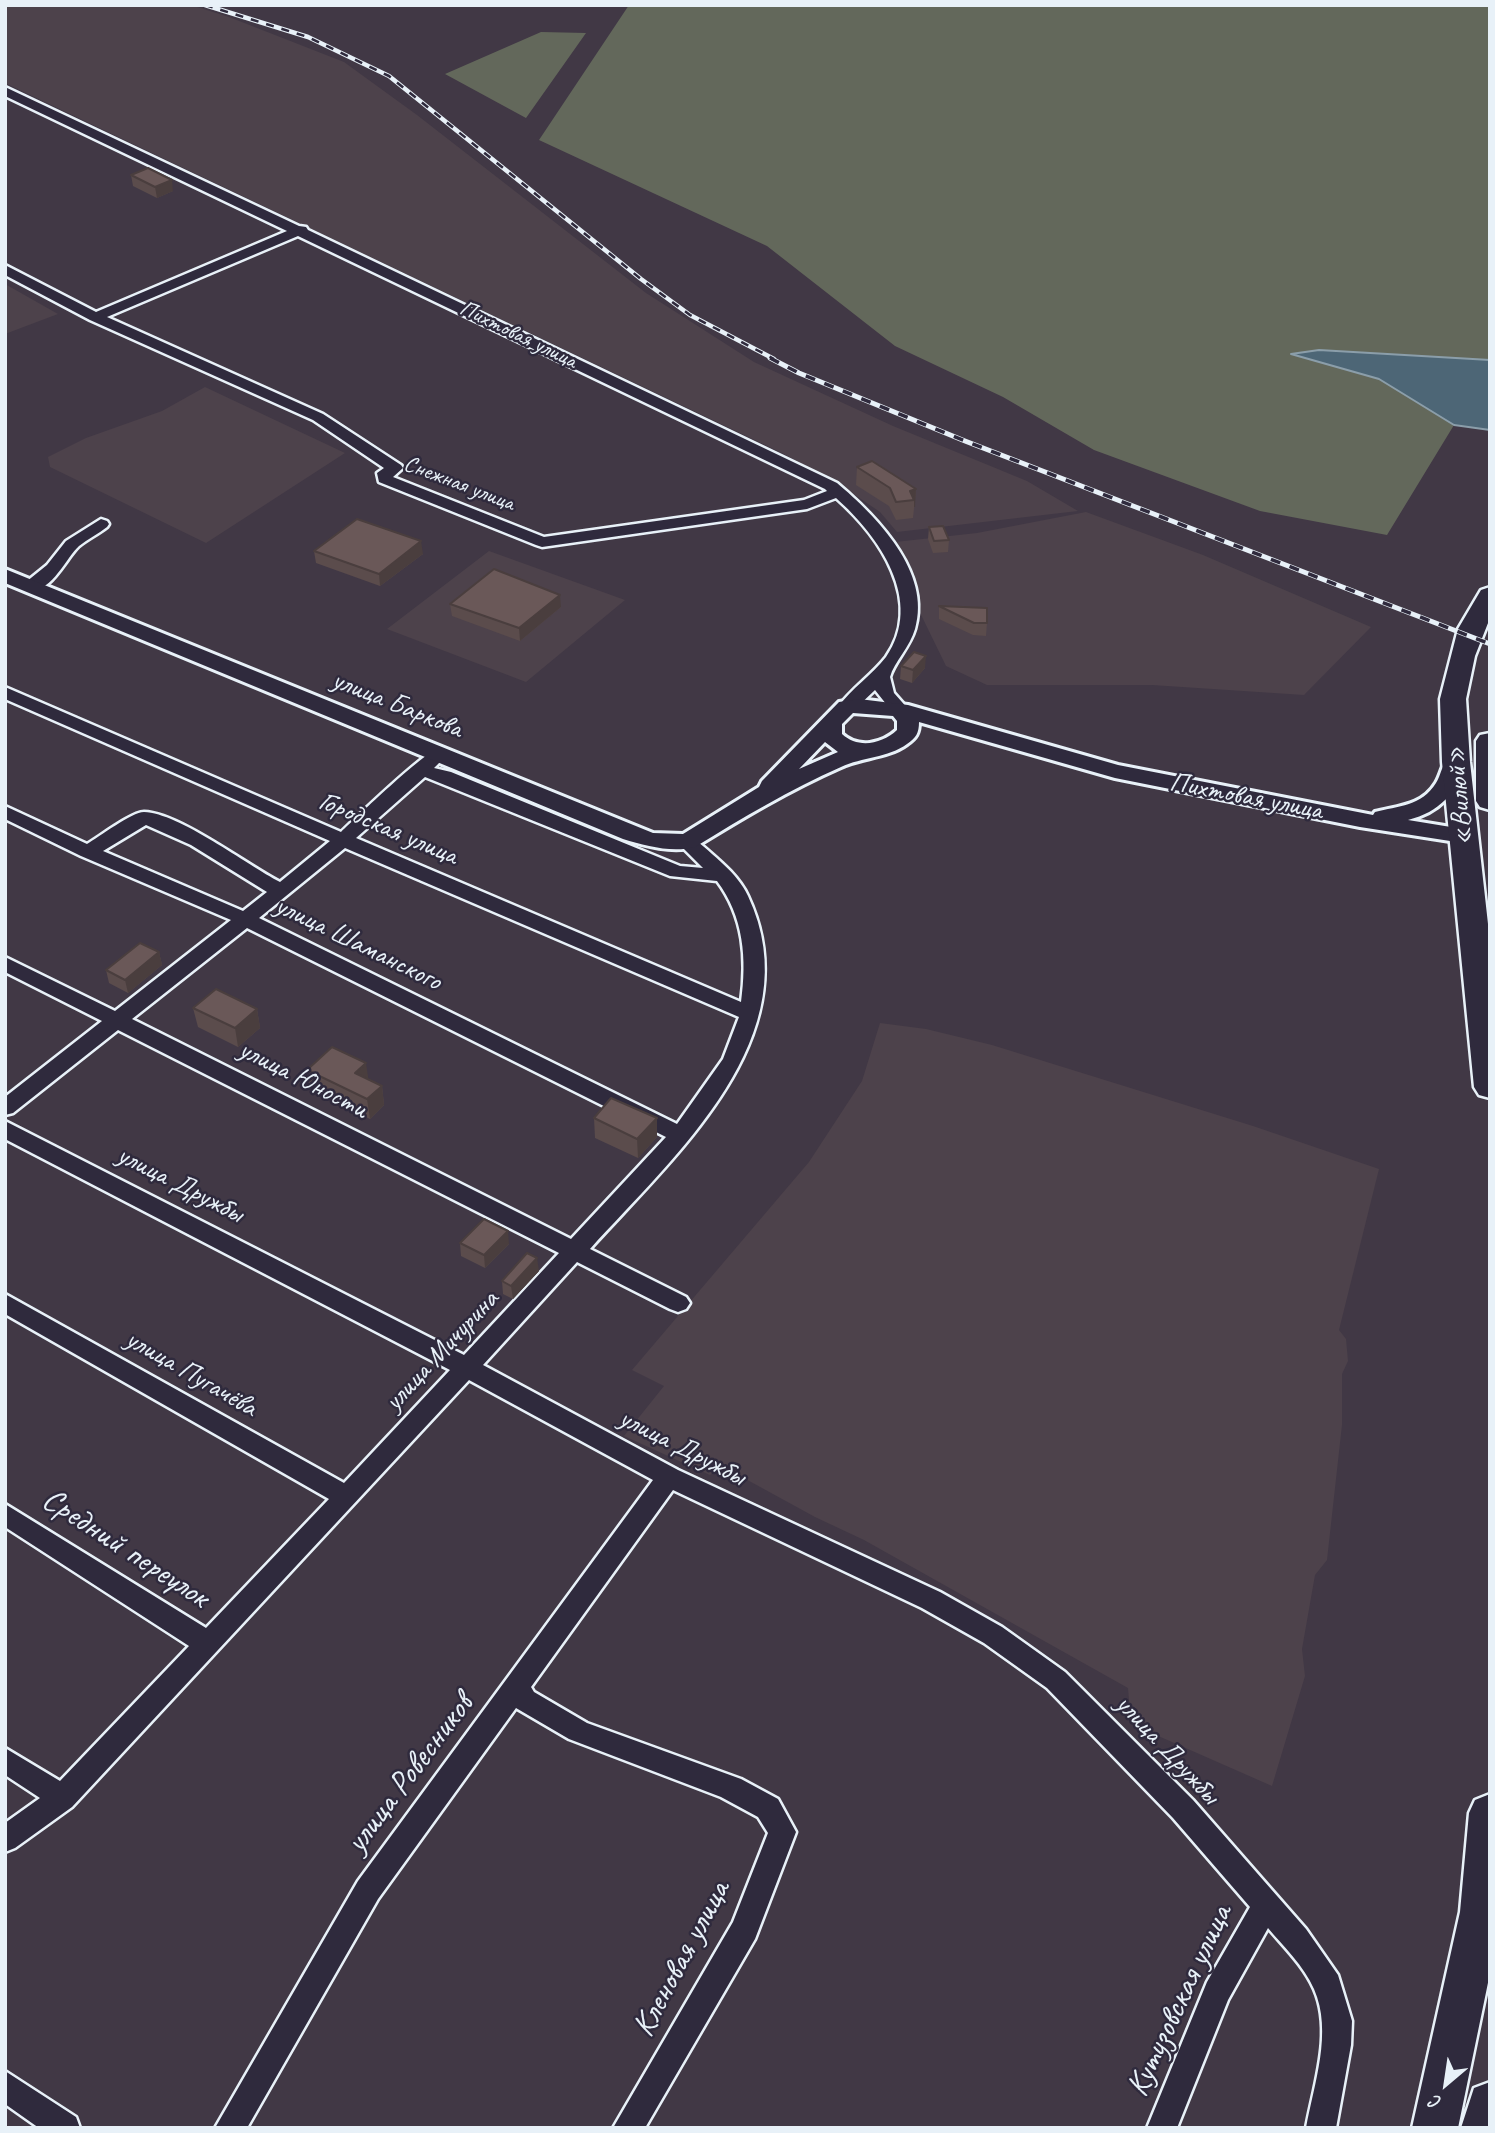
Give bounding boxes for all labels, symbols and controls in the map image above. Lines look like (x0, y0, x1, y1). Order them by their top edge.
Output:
street label: Пихтовая улица (455, 295, 581, 375)
street label: Снежная улица (400, 450, 518, 518)
street label: улица Баркова (327, 664, 467, 746)
street label: «Вилюй» (1439, 745, 1481, 847)
street label: Пихтовая улица (1167, 766, 1325, 828)
street label: Городская улица (314, 785, 462, 873)
street label: улица Шаманского (269, 889, 447, 999)
street label: улица Юности (233, 1033, 373, 1127)
street label: улица Дружбы (111, 1139, 249, 1231)
street label: улица Мичурина (378, 1284, 506, 1418)
street label: улица Пугачёва (119, 1323, 263, 1425)
street label: улица Дружбы (613, 1402, 751, 1494)
street label: Средний переулок (34, 1480, 216, 1618)
street label: улица Ровесников (337, 1687, 483, 1861)
street label: улица Дружбы (1108, 1688, 1226, 1812)
street label: Кленовая улица (624, 1874, 740, 2044)
street label: Кутузовская улица (1118, 1899, 1242, 2103)
north arrow (1411, 2049, 1481, 2119)
text: С (1426, 2090, 1446, 2115)

